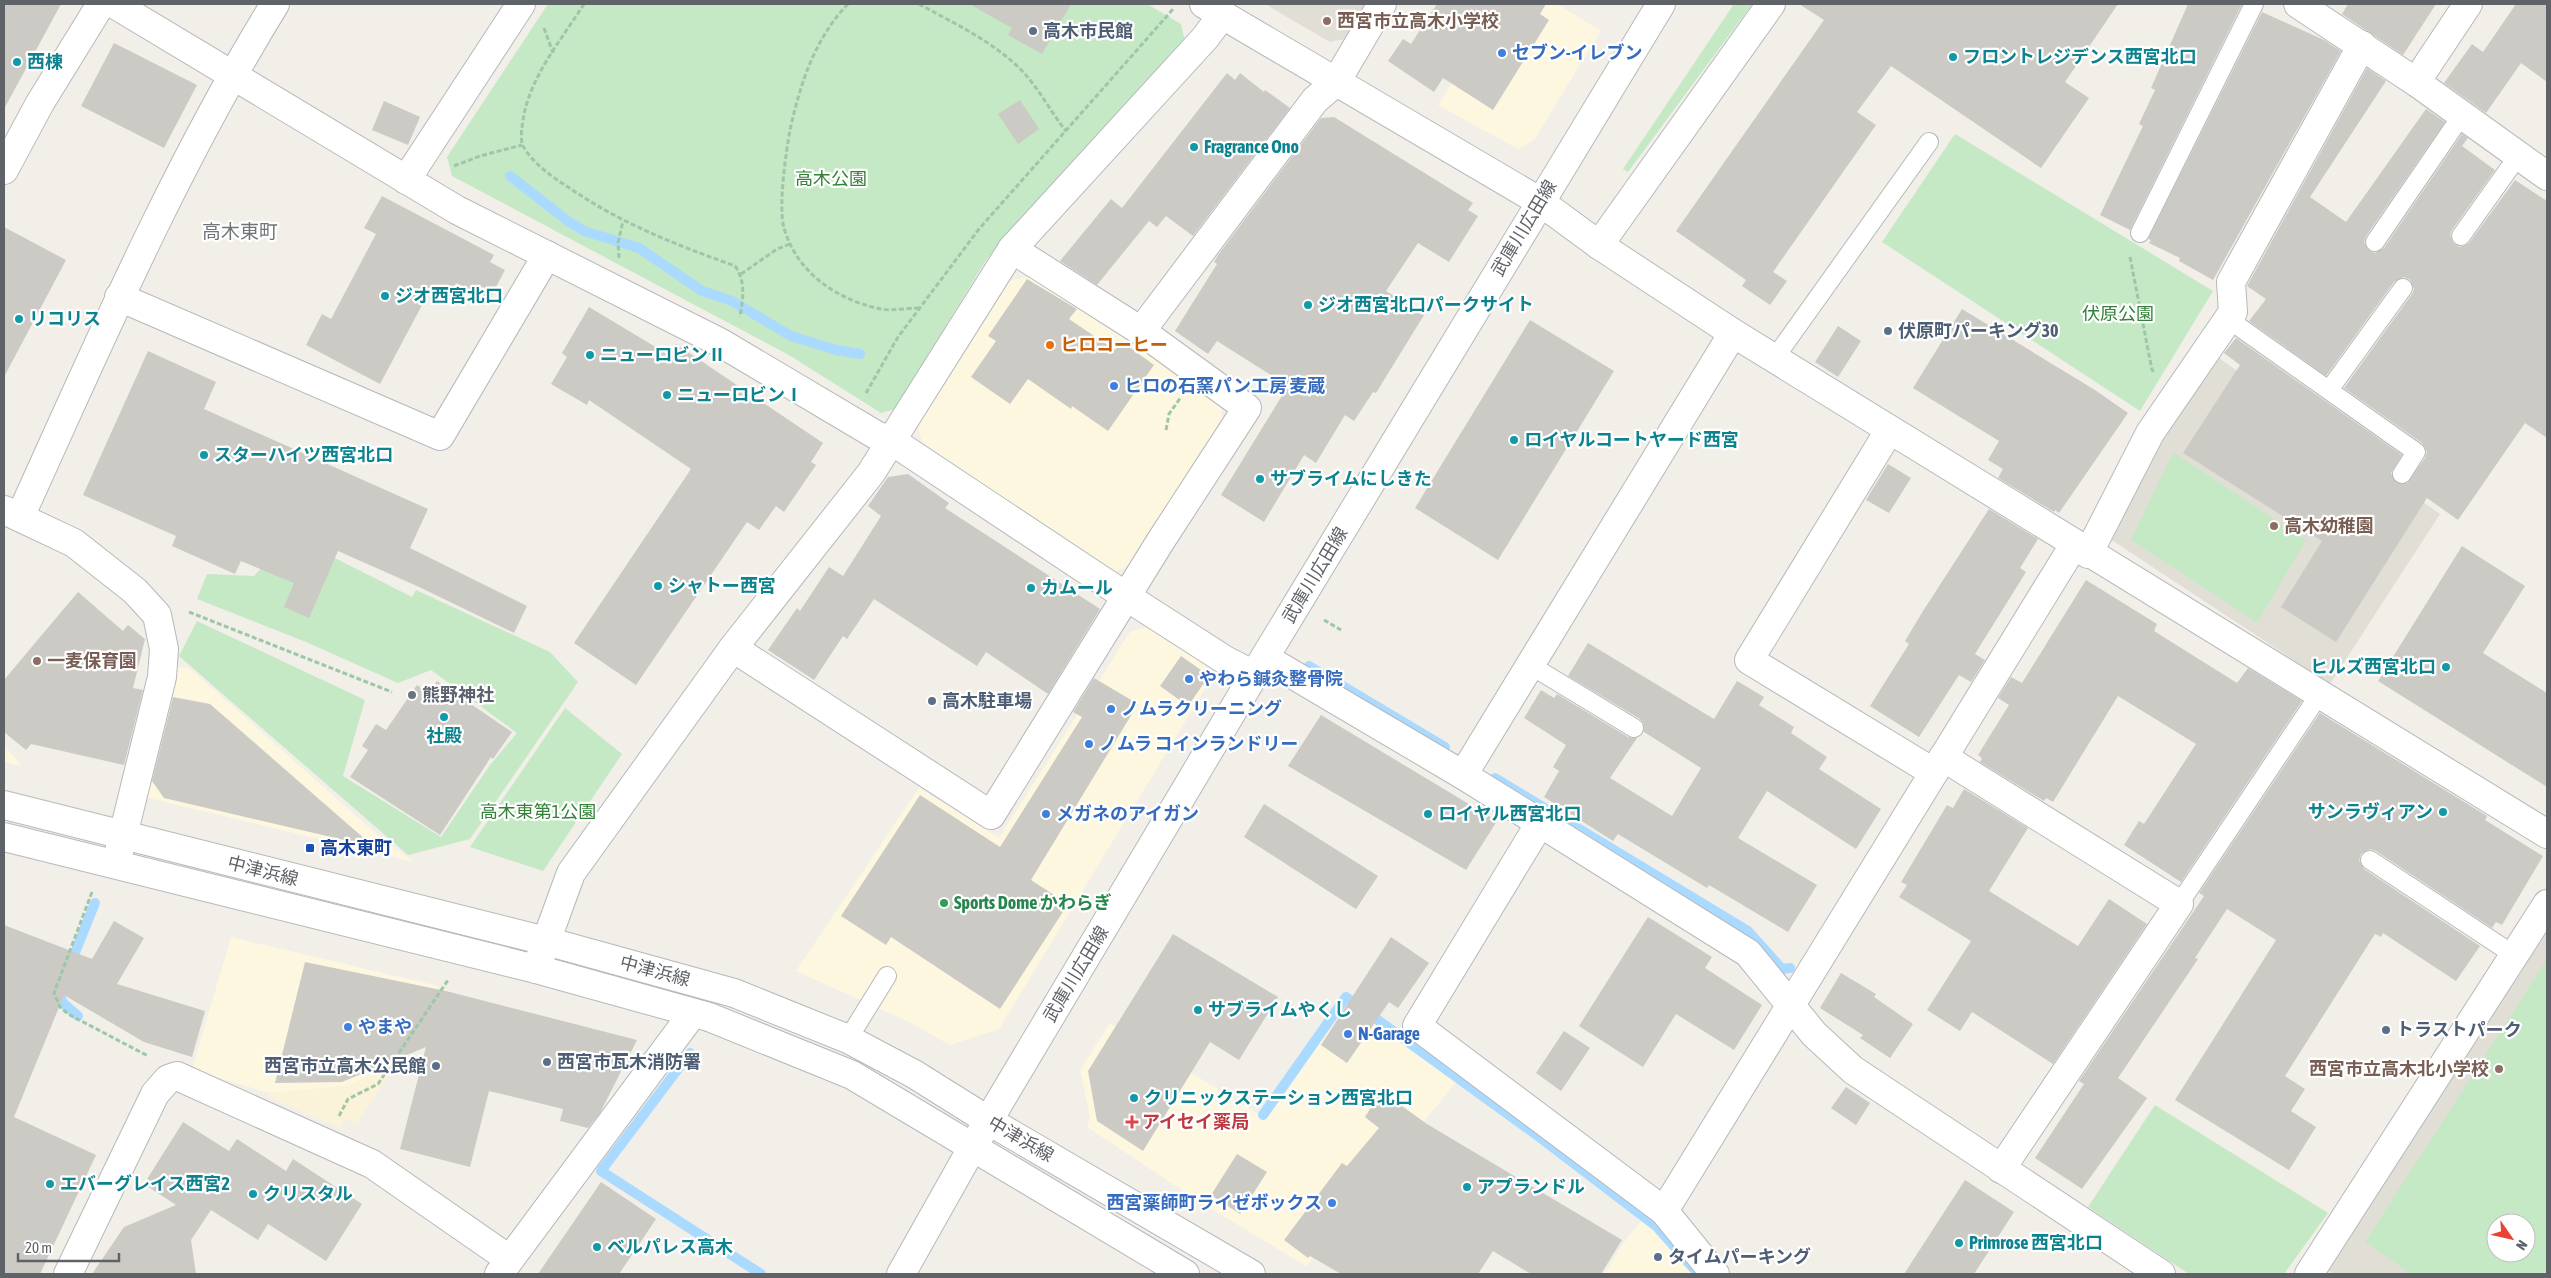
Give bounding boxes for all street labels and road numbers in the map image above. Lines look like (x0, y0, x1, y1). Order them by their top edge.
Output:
street label: 武庫川広田線 (1487, 176, 1560, 279)
street label: 武庫川広田線 (1278, 523, 1351, 626)
street label: 中津浜線 (226, 852, 301, 889)
street label: 武庫川広田線 (1039, 922, 1112, 1025)
street label: 中津浜線 (618, 951, 693, 990)
street label: 中津浜線 (985, 1111, 1058, 1166)

